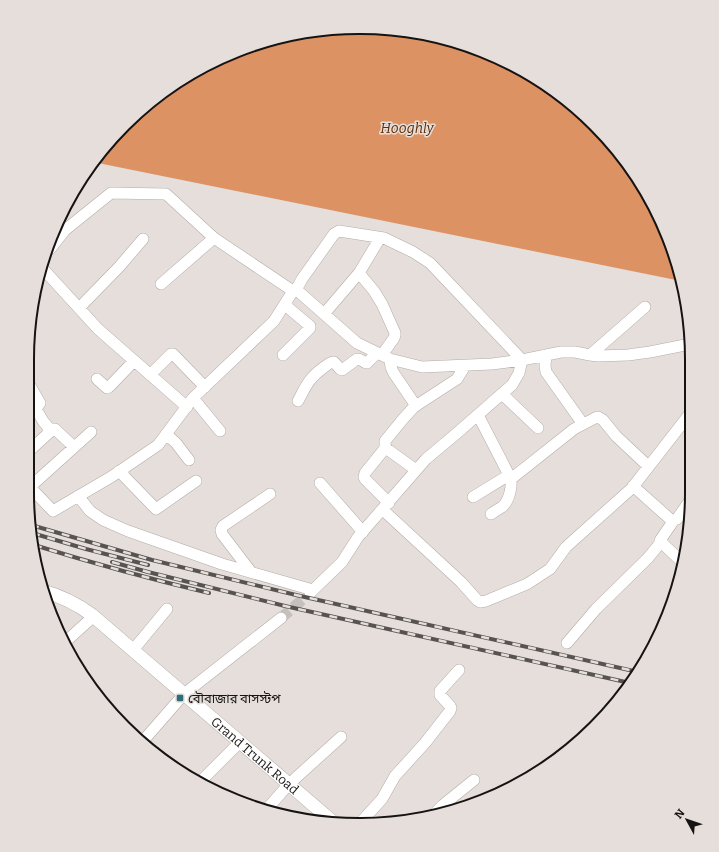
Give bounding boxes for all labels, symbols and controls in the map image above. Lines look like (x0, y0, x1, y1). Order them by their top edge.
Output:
water label: Hooghly (380, 120, 435, 137)
place label: বৌবাজার বাসস্টপ (188, 691, 281, 706)
marker: বৌবাজার বাসস্টপ (175, 693, 185, 703)
street label: Grand Trunk Road (208, 714, 302, 797)
north arrow (667, 800, 707, 840)
text: N (672, 806, 688, 821)

